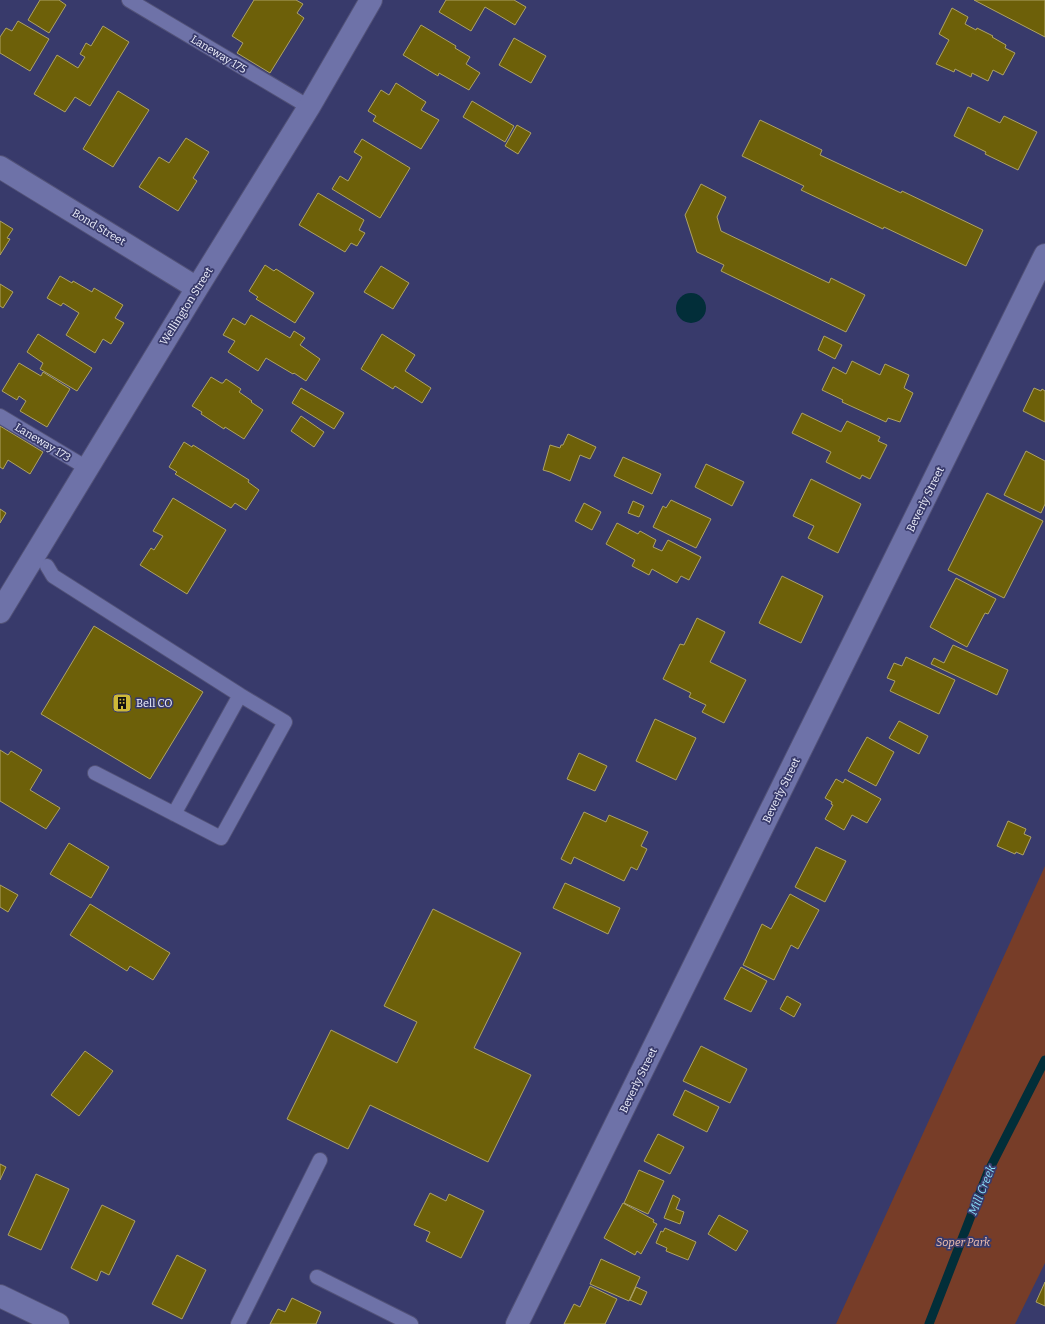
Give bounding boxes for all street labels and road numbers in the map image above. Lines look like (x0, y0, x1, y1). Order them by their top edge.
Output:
street label: Laneway 175 (189, 33, 249, 76)
street label: Bond Street (70, 206, 128, 248)
street label: Wellington Street (157, 265, 216, 348)
street label: Laneway 173 (12, 421, 73, 464)
street label: Beverly Street (904, 464, 947, 534)
street label: Beverly Street (760, 755, 803, 825)
street label: Beverly Street (617, 1045, 660, 1115)

